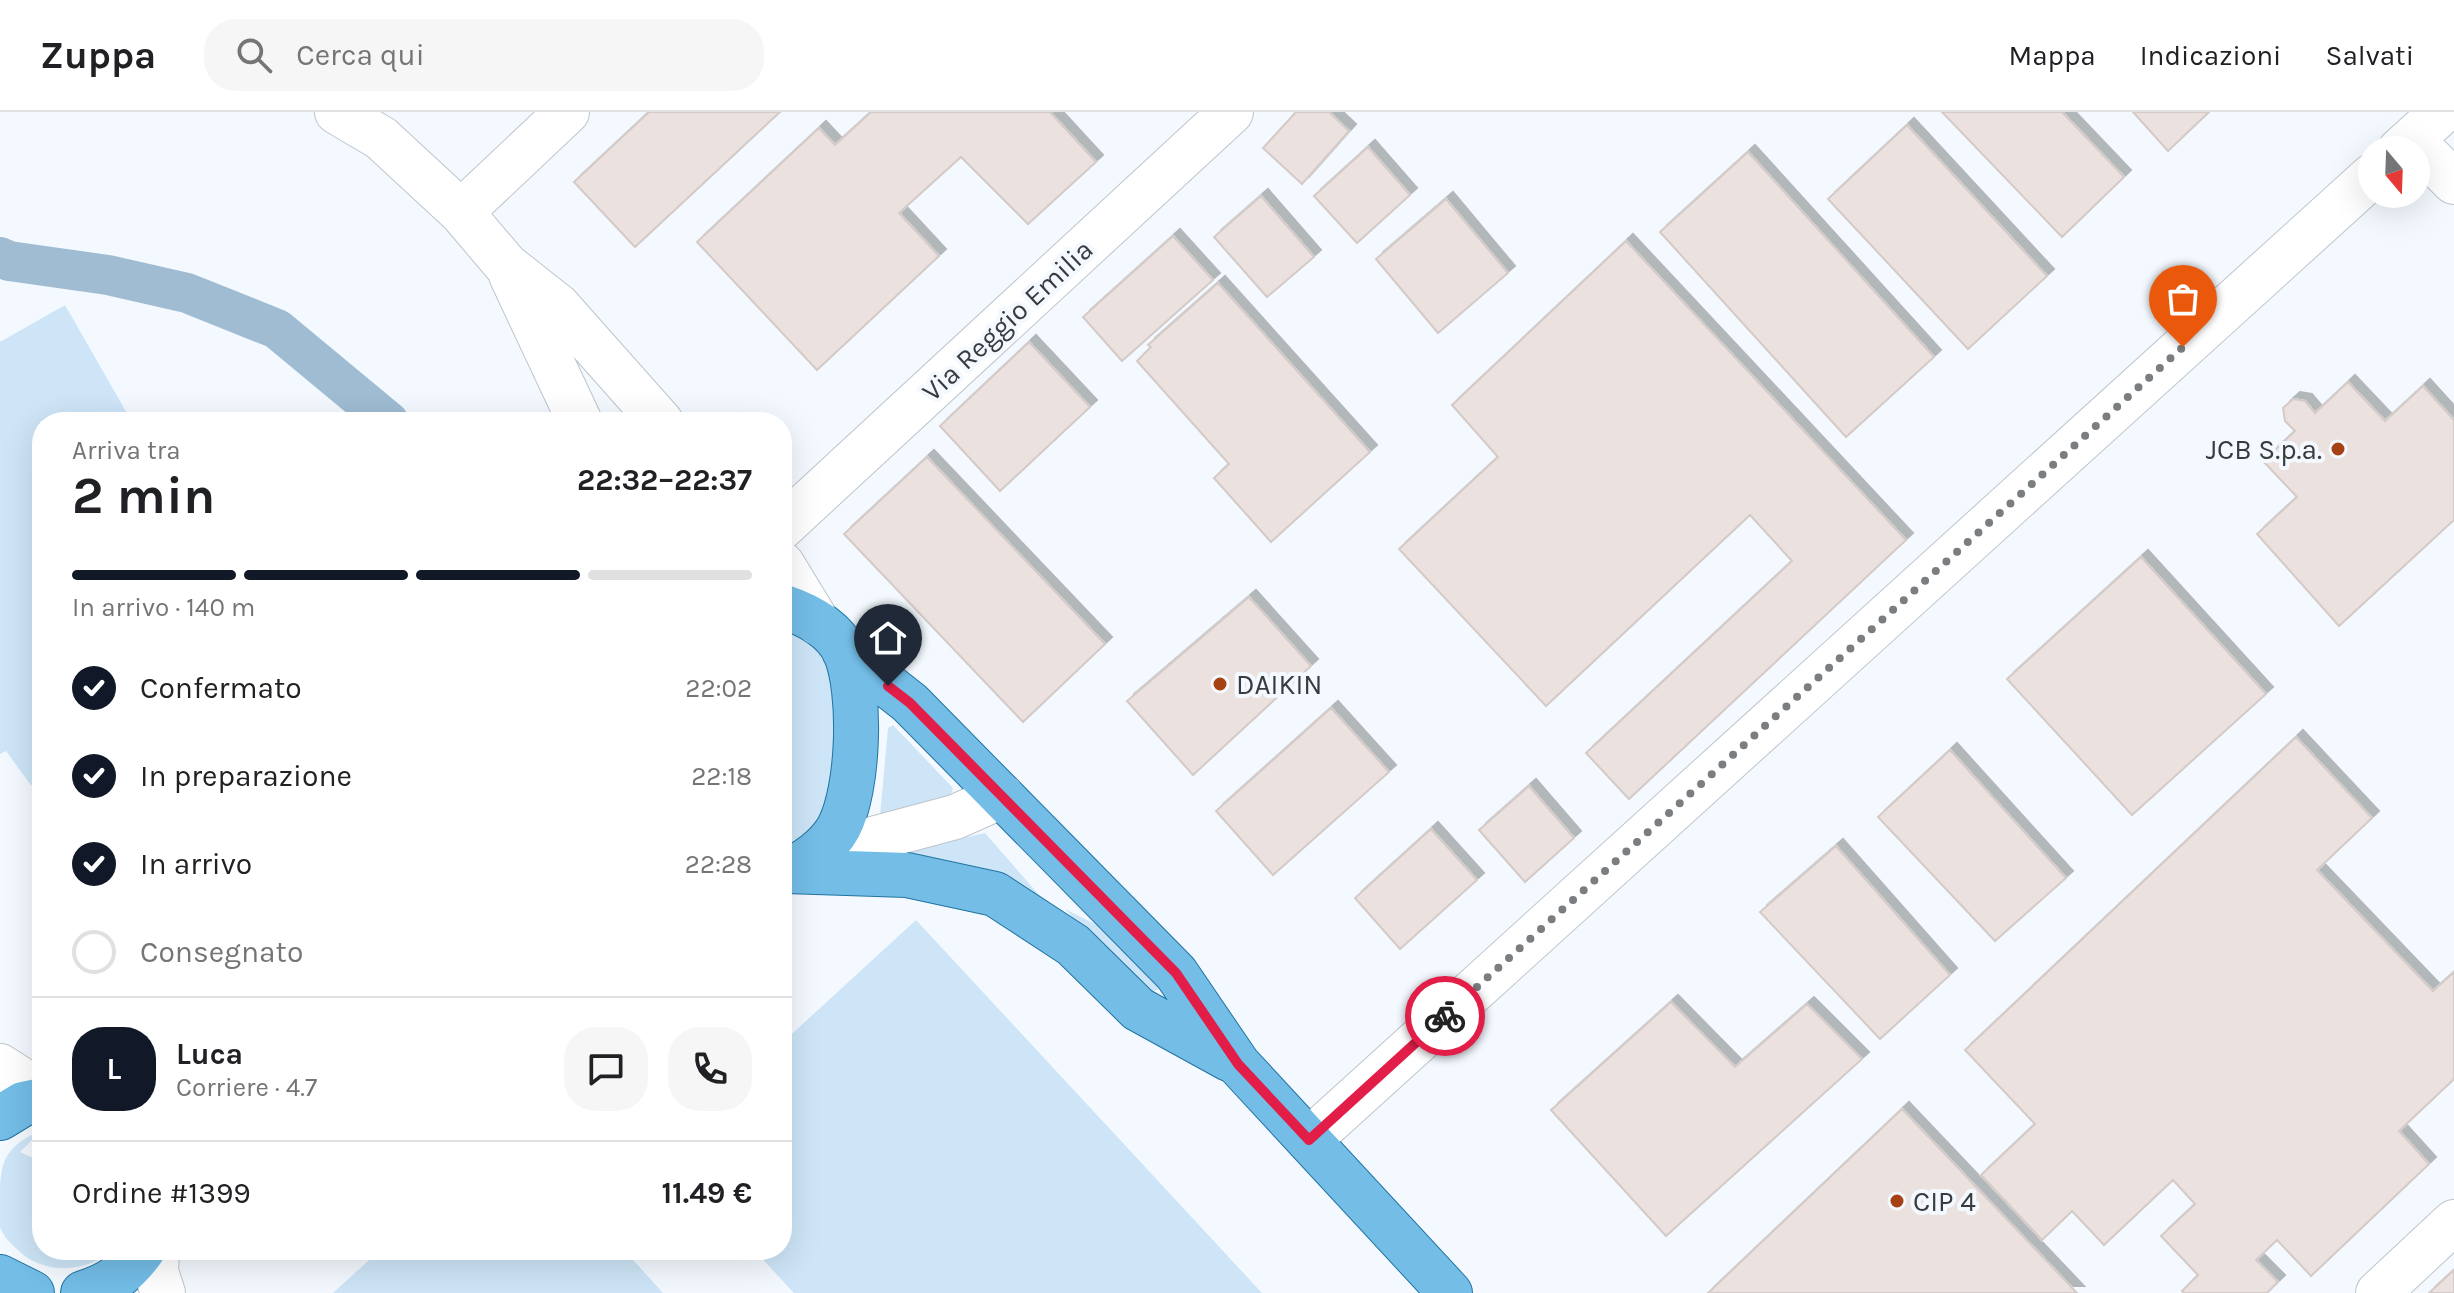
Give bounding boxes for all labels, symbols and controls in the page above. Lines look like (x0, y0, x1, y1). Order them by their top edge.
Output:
search box (204, 19, 764, 91)
text: Zuppa (40, 33, 156, 78)
icon: search (232, 33, 276, 77)
text: Cerca qui (296, 37, 425, 73)
text: Mappa (2008, 39, 2096, 72)
text: Indicazioni (2140, 39, 2281, 72)
text: Salvati (2325, 39, 2414, 72)
north arrow (2358, 136, 2430, 208)
map controls (2358, 136, 2430, 208)
street label: Via Reggio Emilia (915, 233, 1100, 408)
pin (2149, 265, 2217, 347)
icon: bag (2161, 277, 2205, 321)
place label: JCB S.p.a. (2206, 433, 2322, 466)
text: Arriva tra (72, 435, 181, 466)
marker: JCB S.p.a. (2329, 440, 2347, 458)
text: 22:32–22:37 (577, 462, 752, 498)
text: 2 min (72, 465, 215, 526)
text: In arrivo · 140 m (72, 592, 255, 623)
pin (854, 604, 922, 686)
icon: home (866, 616, 910, 660)
icon: check (72, 666, 116, 710)
place label: DAIKIN (1236, 668, 1322, 701)
text: Confermato (140, 670, 302, 706)
text: 22:02 (685, 673, 752, 704)
marker: DAIKIN (1211, 675, 1229, 693)
icon: check (72, 754, 116, 798)
text: In preparazione (140, 758, 352, 794)
text: 22:18 (691, 761, 752, 792)
icon: check (72, 842, 116, 886)
text: In arrivo (140, 846, 252, 882)
text: 22:28 (685, 849, 752, 880)
text: Consegnato (140, 934, 303, 970)
courier (1405, 976, 1485, 1056)
icon: bike (1423, 994, 1467, 1038)
button: chat (564, 1027, 648, 1111)
button: phone (668, 1027, 752, 1111)
text: Luca (176, 1036, 243, 1072)
text: L (107, 1051, 121, 1087)
text: Corriere · 4.7 (176, 1072, 317, 1103)
text: Ordine #1399 (72, 1175, 251, 1211)
text: 11.49 € (661, 1175, 752, 1211)
place label: CIP 4 (1913, 1185, 1976, 1218)
marker: CIP 4 (1888, 1192, 1906, 1210)

